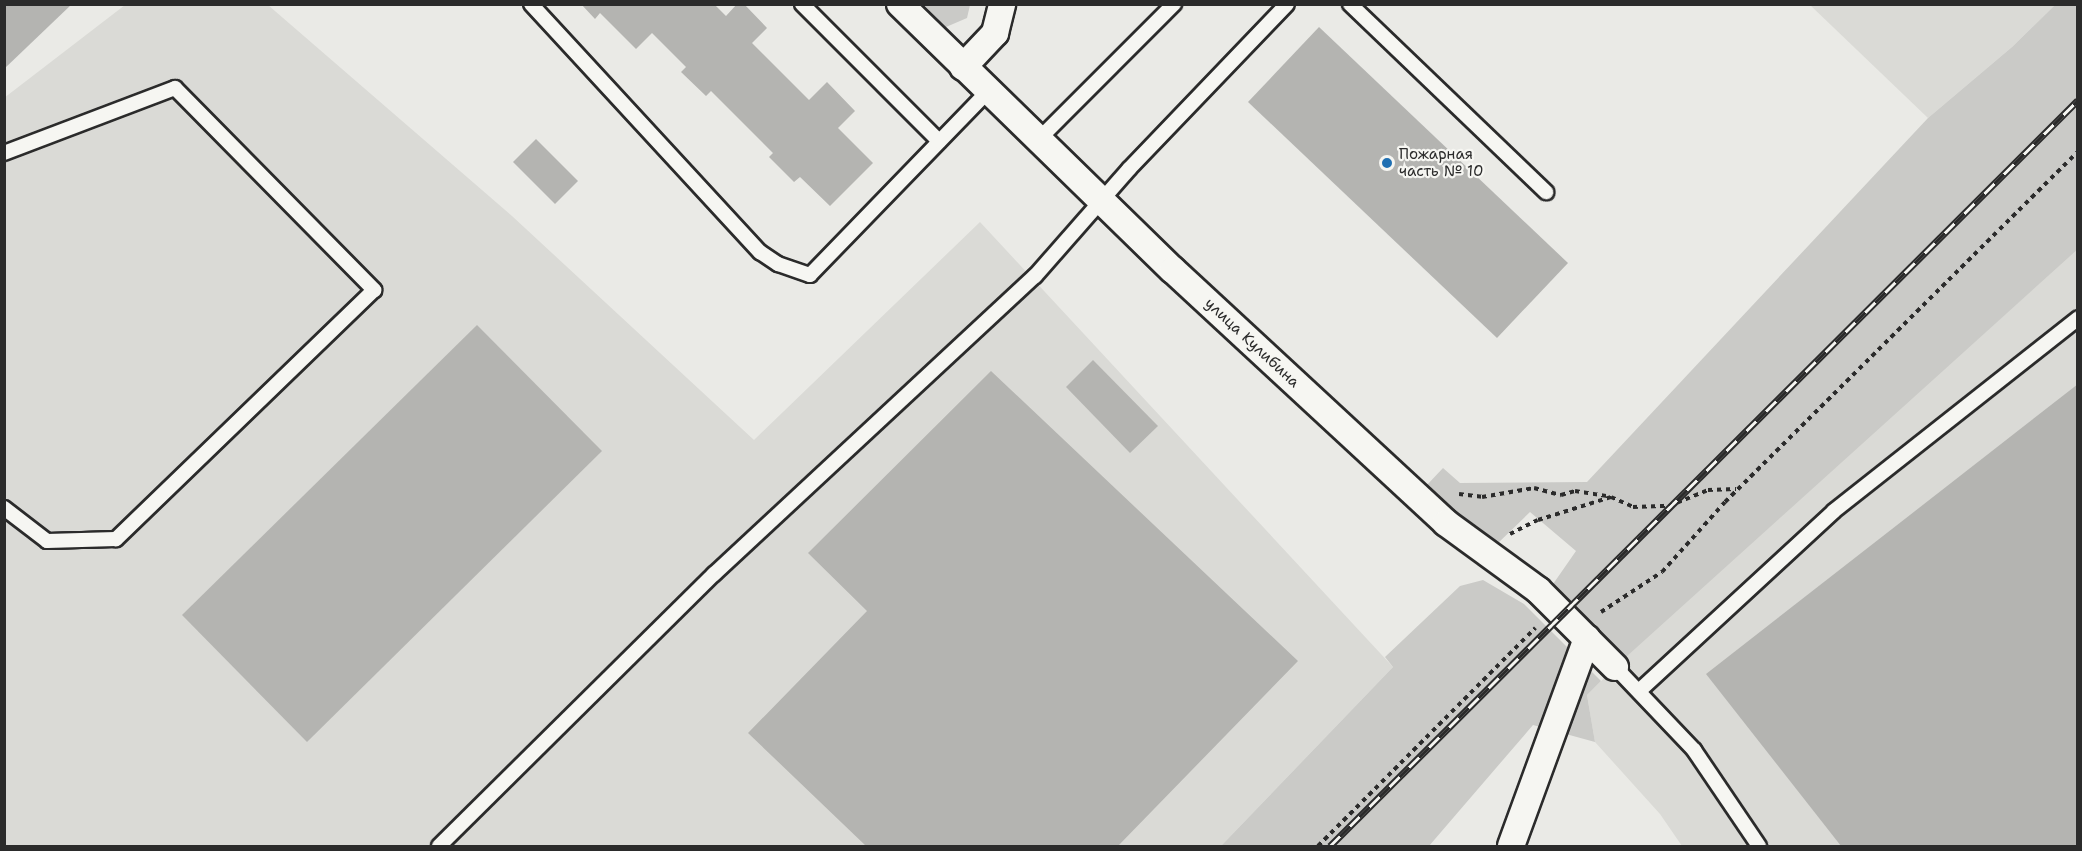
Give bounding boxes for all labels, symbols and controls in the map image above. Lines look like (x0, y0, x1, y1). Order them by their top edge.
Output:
place label: Пожарная часть № 10 (1399, 145, 1483, 180)
marker: Пожарная часть № 10 (1380, 156, 1394, 170)
street label: улица Кулибина (1201, 295, 1303, 391)

